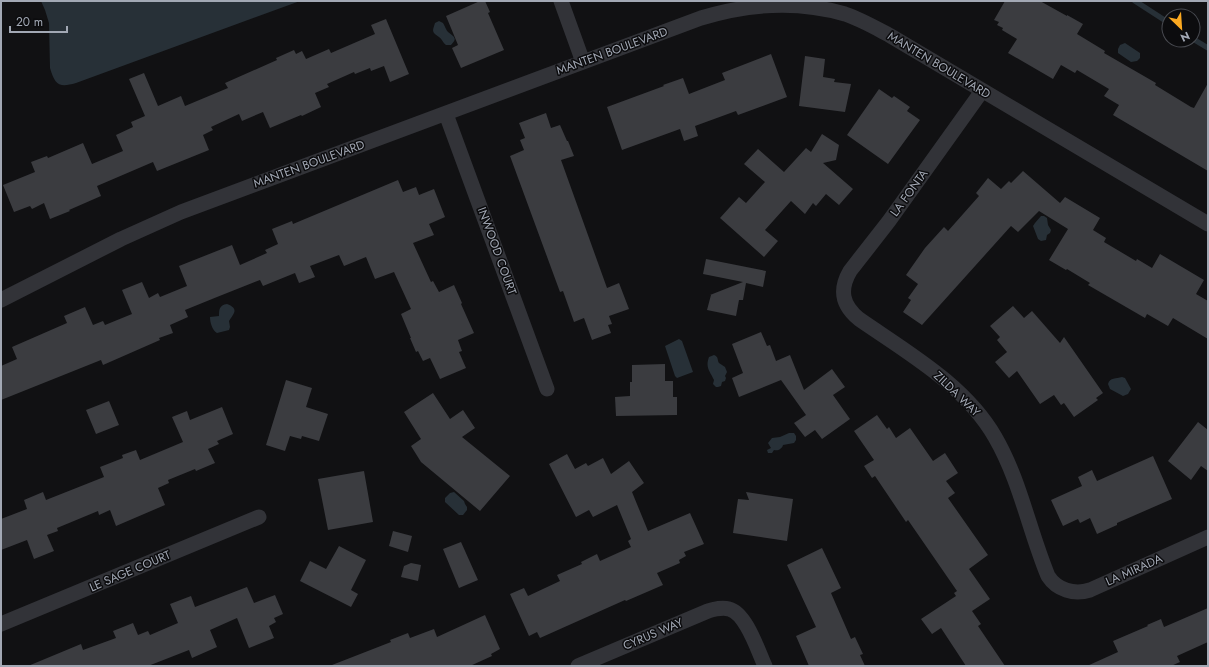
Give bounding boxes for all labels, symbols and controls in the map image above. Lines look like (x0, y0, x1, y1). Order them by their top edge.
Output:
scale bar (10, 8, 67, 34)
north arrow (1161, 8, 1201, 48)
text: 20 m (16, 13, 43, 31)
street label: MANTEN BOULEVARD (554, 22, 670, 80)
street label: MANTEN BOULEVARD (884, 27, 994, 103)
text: N (1178, 28, 1193, 46)
street label: MANTEN BOULEVARD (251, 135, 367, 193)
street label: LA FONTA (886, 166, 932, 220)
street label: INWOOD COURT (473, 205, 521, 298)
street label: ZILDA WAY (930, 367, 985, 421)
street label: LE SAGE COURT (87, 546, 174, 596)
street label: LA MIRADA (1103, 549, 1165, 590)
street label: CYRUS WAY (620, 613, 686, 655)

